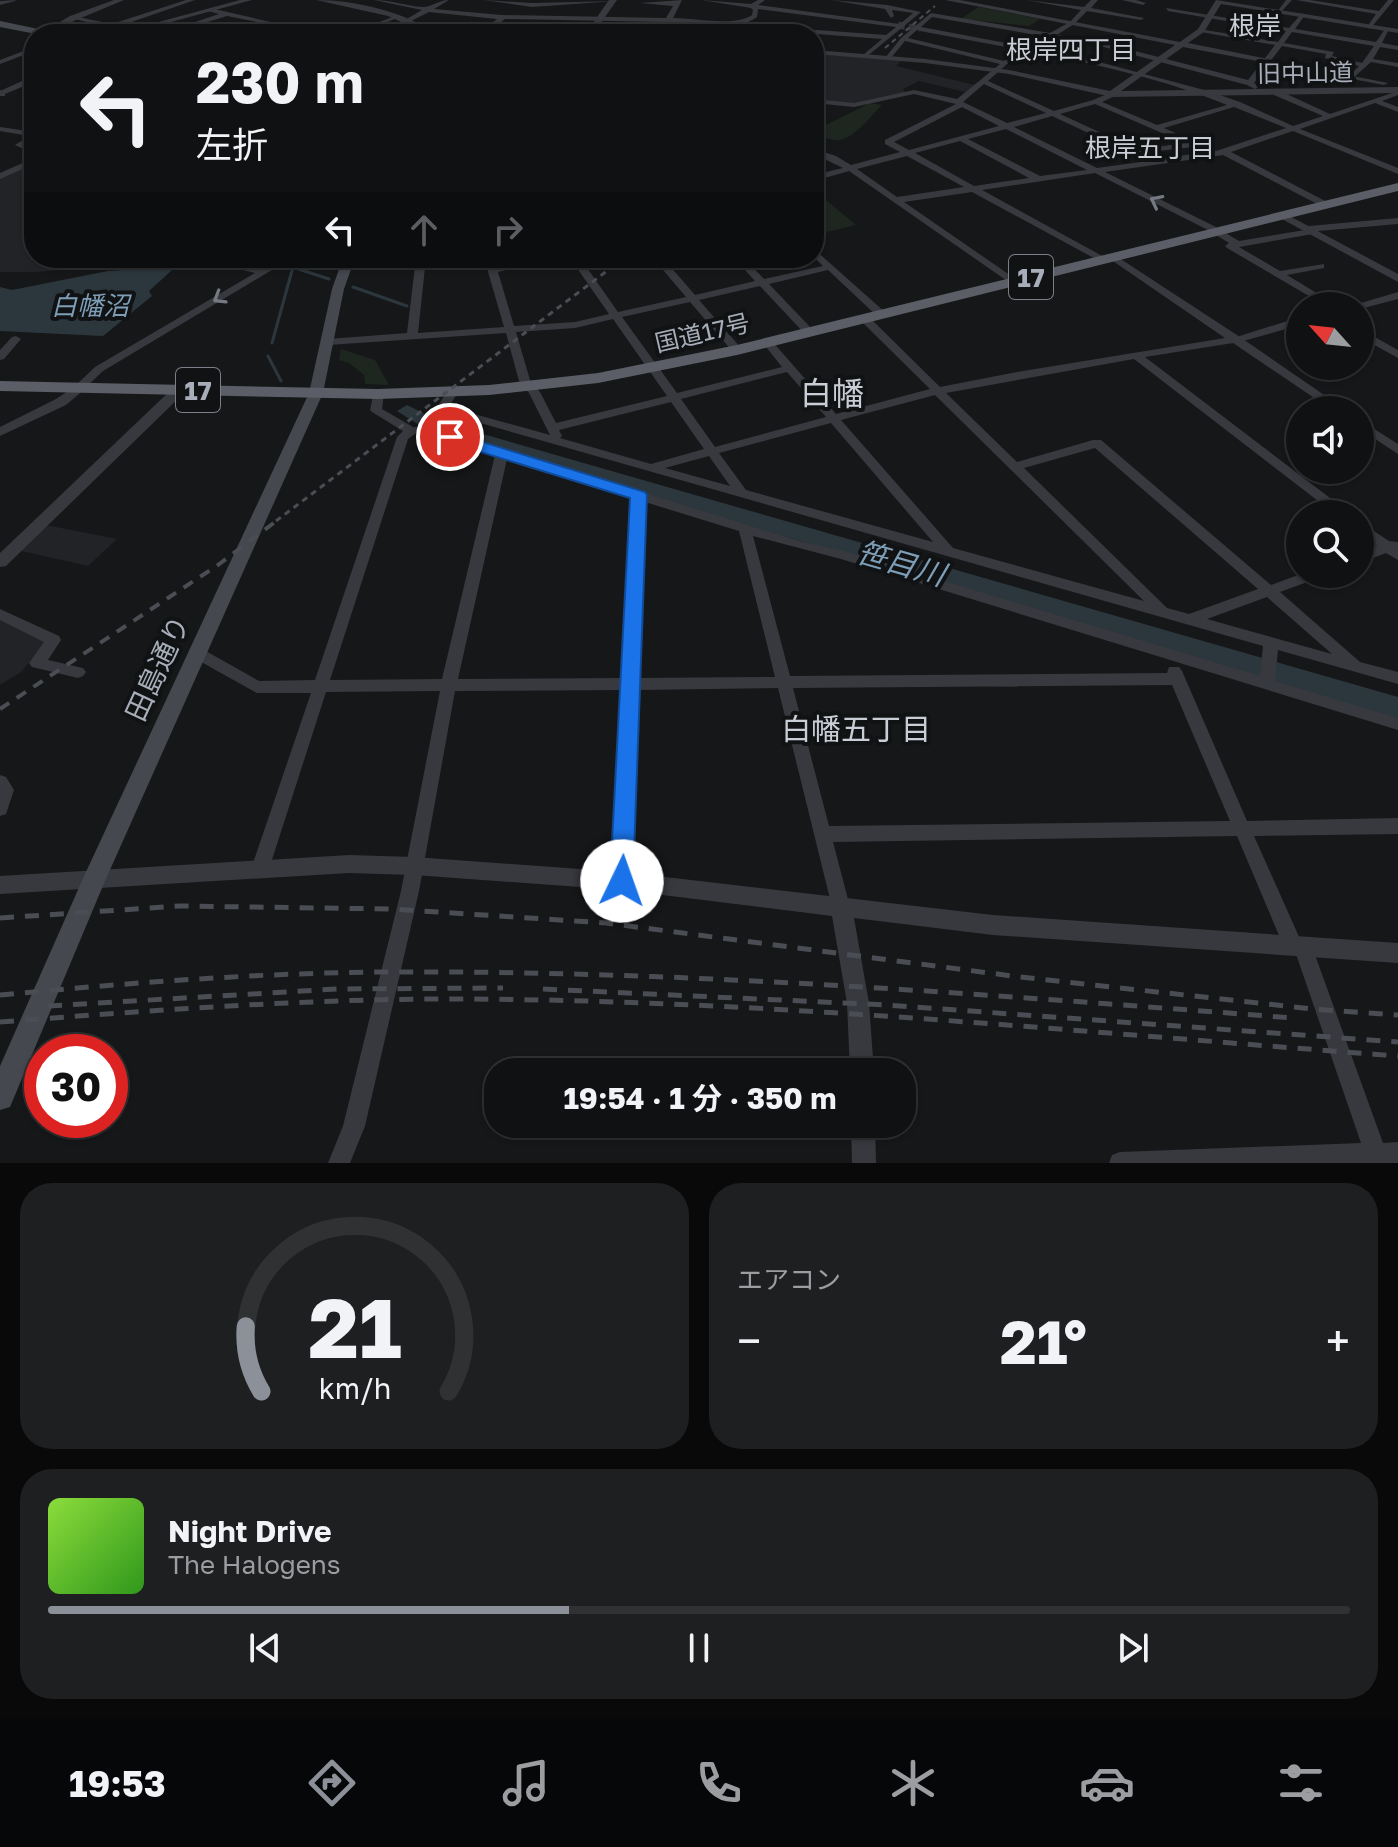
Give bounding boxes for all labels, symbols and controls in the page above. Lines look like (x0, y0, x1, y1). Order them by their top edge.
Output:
district label: 根岸 (1229, 10, 1281, 41)
district label: 根岸四丁目 (1006, 34, 1136, 65)
text: 230 m (196, 48, 364, 115)
icon: left (64, 56, 168, 160)
street label: 旧中山道 (1257, 57, 1353, 87)
text: 左折 (196, 123, 268, 166)
district label: 根岸五丁目 (1085, 132, 1215, 163)
one-way arrow (1149, 195, 1164, 210)
icon: left (318, 208, 362, 252)
icon: ahead (402, 208, 446, 252)
icon: right (486, 208, 530, 252)
road number: 17 (1009, 255, 1053, 299)
one-way arrow (214, 288, 228, 303)
water label: 白幡沼 (51, 290, 133, 321)
north arrow (1286, 292, 1374, 380)
map controls (1286, 292, 1374, 588)
street label: 国道17号 (652, 307, 752, 357)
road number: 17 (176, 368, 220, 412)
district label: 白幡 (800, 374, 864, 412)
button: sound (1286, 396, 1374, 484)
pin (416, 403, 484, 471)
icon: arrive (428, 415, 472, 459)
button: search (1286, 500, 1374, 588)
water label: 笹目川 (853, 533, 952, 594)
street label: 田島通り (118, 610, 196, 726)
district label: 白幡五丁目 (781, 711, 931, 747)
position arrow (580, 839, 664, 923)
speed limit sign: 30 (24, 1034, 128, 1138)
text: 19:54 · 1 分 · 350 m (563, 1080, 837, 1116)
text: エアコン (737, 1264, 841, 1295)
text: 21 (308, 1276, 401, 1376)
text: 21° (1000, 1305, 1087, 1377)
text: − (737, 1314, 761, 1367)
text: + (1326, 1314, 1350, 1367)
text: km/h (318, 1371, 391, 1405)
text: Night Drive (168, 1513, 332, 1549)
text: The Halogens (168, 1549, 341, 1580)
icon: previous (243, 1626, 287, 1670)
icon: pause (677, 1626, 721, 1670)
icon: next (1111, 1626, 1155, 1670)
icon: directions (304, 1755, 360, 1811)
icon: music (498, 1755, 554, 1811)
icon: phone (691, 1755, 747, 1811)
icon: climate (885, 1755, 941, 1811)
icon: car (1079, 1755, 1135, 1811)
icon: filters (1273, 1755, 1329, 1811)
text: 19:53 (69, 1762, 166, 1805)

